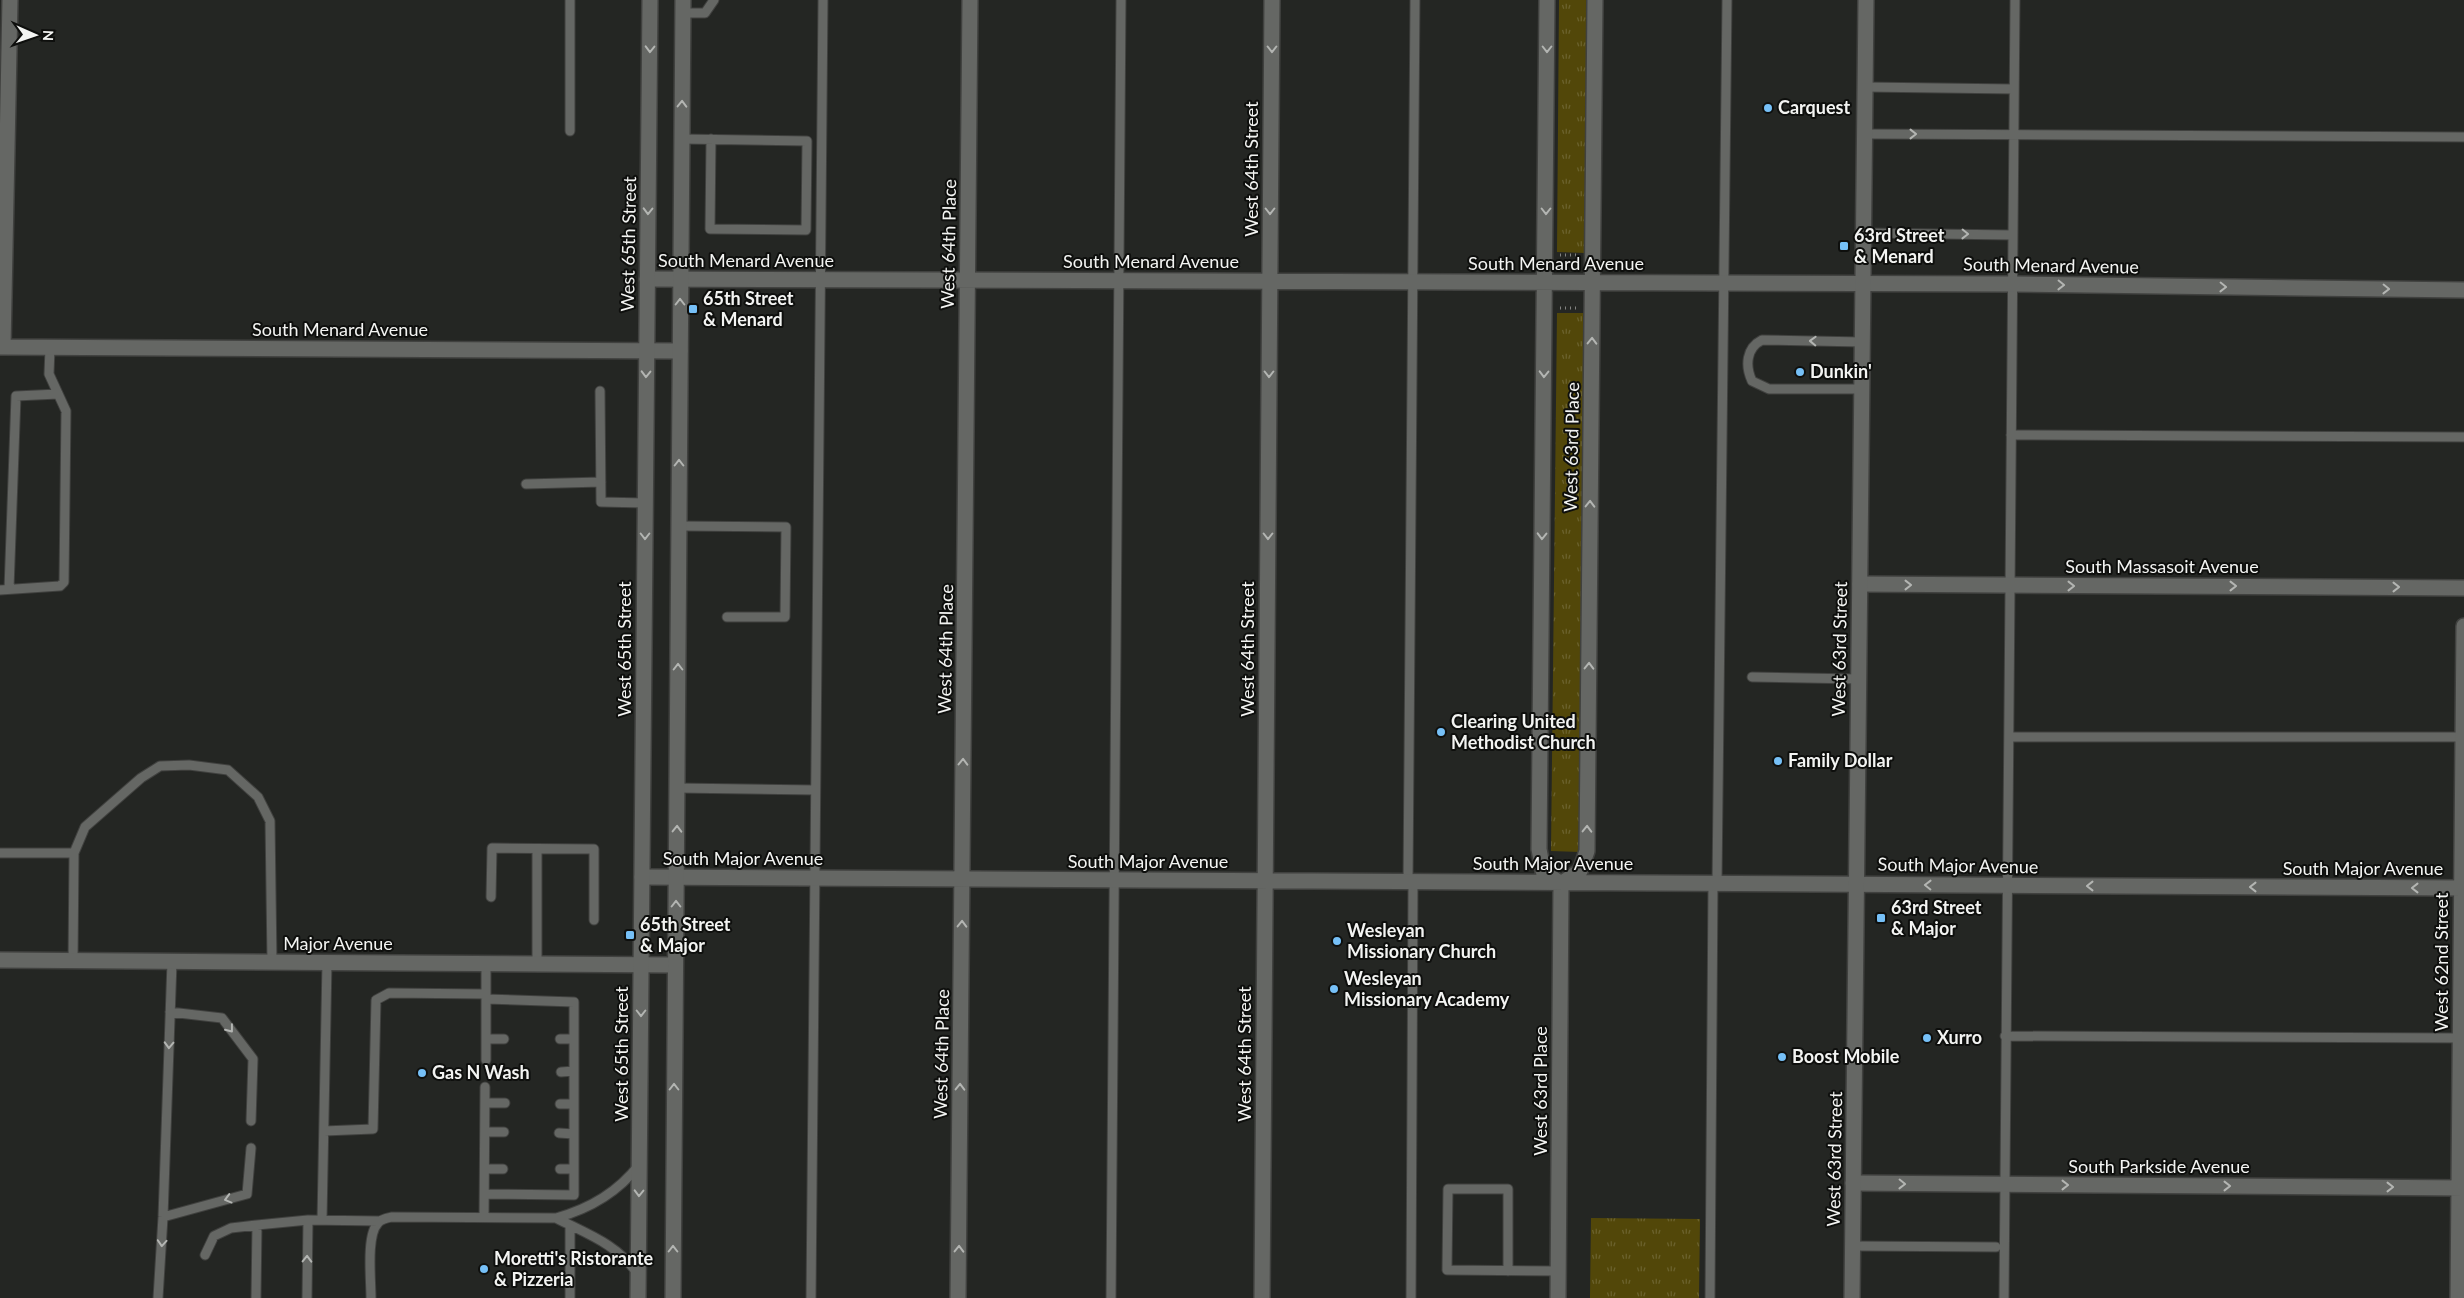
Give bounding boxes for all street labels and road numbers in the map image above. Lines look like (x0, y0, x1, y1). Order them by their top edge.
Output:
street label: West 64th Street (1240, 101, 1262, 237)
street label: West 65th Street (616, 176, 640, 312)
street label: West 64th Place (936, 179, 960, 309)
street label: South Menard Avenue (658, 249, 834, 271)
street label: South Menard Avenue (1063, 250, 1239, 272)
street label: South Menard Avenue (1468, 252, 1644, 274)
street label: South Menard Avenue (1963, 252, 2139, 278)
street label: South Menard Avenue (252, 318, 428, 340)
street label: West 63rd Place (1559, 382, 1583, 512)
street label: South Massasoit Avenue (2065, 555, 2259, 577)
street label: West 65th Street (613, 581, 635, 717)
street label: West 64th Street (1236, 581, 1258, 717)
street label: West 63rd Street (1827, 581, 1851, 717)
street label: West 64th Place (933, 584, 957, 714)
street label: South Major Avenue (663, 847, 823, 869)
street label: South Major Avenue (1068, 850, 1228, 872)
street label: South Major Avenue (1473, 852, 1633, 874)
street label: South Major Avenue (1877, 853, 2039, 877)
street label: South Major Avenue (2283, 857, 2443, 879)
street label: West 62nd Street (2430, 892, 2452, 1032)
street label: Major Avenue (283, 932, 393, 954)
street label: West 65th Street (610, 986, 632, 1122)
street label: West 64th Street (1233, 986, 1255, 1122)
street label: West 64th Place (929, 989, 953, 1119)
street label: West 63rd Place (1529, 1026, 1551, 1156)
street label: West 63rd Street (1822, 1091, 1846, 1227)
street label: South Parkside Avenue (2068, 1155, 2250, 1177)

